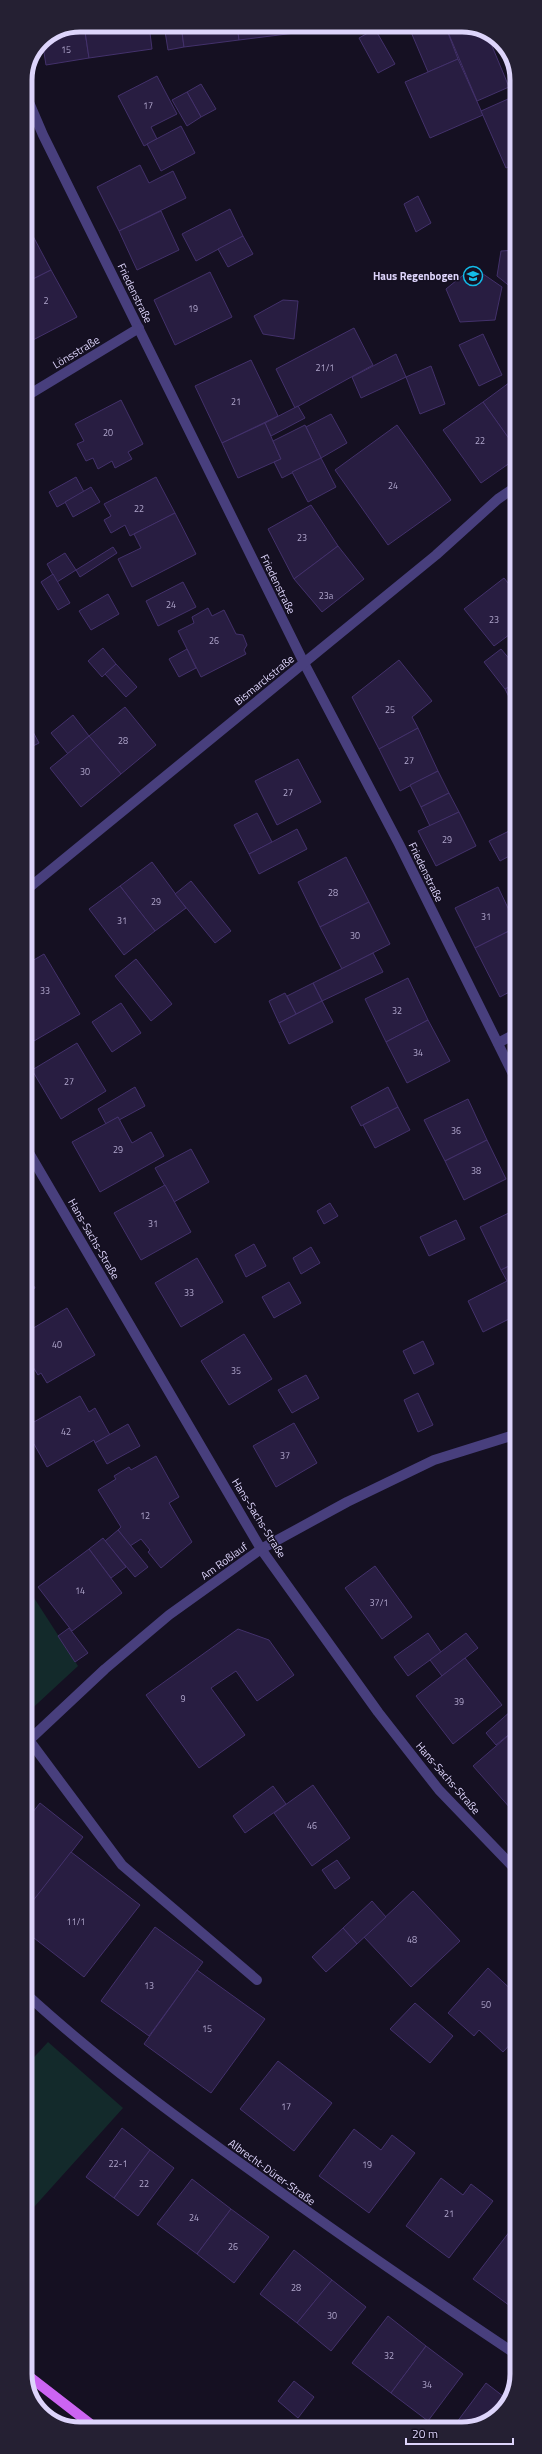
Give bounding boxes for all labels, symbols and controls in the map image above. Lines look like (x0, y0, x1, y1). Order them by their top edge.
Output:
house number: 15 (61, 43, 71, 56)
house number: 17 (143, 99, 153, 112)
street label: Friedenstraße (114, 260, 157, 326)
school or university icon: Haus Regenbogen (462, 265, 484, 287)
place label: Haus Regenbogen (373, 268, 459, 284)
house number: 2 (43, 294, 49, 307)
house number: 19 (188, 302, 198, 315)
street label: Lönsstraße (49, 331, 103, 372)
house number: 21/1 (316, 361, 334, 374)
house number: 21 (231, 395, 241, 408)
house number: 20 (103, 426, 113, 439)
house number: 22 (475, 434, 485, 447)
house number: 24 (388, 479, 398, 492)
house number: 22 (134, 502, 144, 515)
house number: 23 (297, 531, 307, 544)
street label: Friedenstraße (257, 551, 300, 617)
house number: 23a (319, 589, 334, 602)
house number: 24 (166, 598, 176, 611)
house number: 23 (489, 613, 499, 626)
house number: 26 (209, 634, 219, 647)
street label: Bismarckstraße (231, 651, 298, 709)
house number: 25 (385, 703, 395, 716)
house number: 28 (118, 734, 128, 747)
house number: 27 (404, 754, 414, 767)
house number: 30 (80, 765, 90, 778)
house number: 27 (283, 786, 293, 799)
house number: 29 (442, 833, 452, 846)
street label: Friedenstraße (405, 839, 448, 905)
house number: 28 (328, 886, 338, 899)
house number: 29 (151, 895, 161, 908)
house number: 31 (481, 910, 491, 923)
house number: 31 (117, 914, 127, 927)
house number: 30 (350, 929, 360, 942)
house number: 33 (40, 984, 50, 997)
house number: 32 (392, 1004, 402, 1017)
house number: 34 (413, 1046, 423, 1059)
house number: 27 (64, 1075, 74, 1088)
house number: 36 (451, 1124, 461, 1137)
house number: 29 (113, 1143, 123, 1156)
house number: 38 (471, 1164, 481, 1177)
street label: Hans-Sachs-Straße (64, 1196, 124, 1283)
house number: 31 (148, 1217, 158, 1230)
house number: 33 (184, 1286, 194, 1299)
house number: 40 (52, 1338, 62, 1351)
house number: 35 (231, 1364, 241, 1377)
house number: 42 (61, 1425, 71, 1438)
house number: 37 (280, 1449, 290, 1462)
street label: Hans-Sachs-Straße (228, 1475, 290, 1561)
house number: 12 (140, 1509, 150, 1522)
street label: Am Roßlauf (197, 1538, 251, 1583)
house number: 14 (75, 1584, 85, 1597)
house number: 37/1 (370, 1596, 388, 1609)
house number: 9 (180, 1692, 186, 1705)
house number: 39 (454, 1695, 464, 1708)
street label: Hans-Sachs-Straße (412, 1738, 484, 1818)
house number: 46 (307, 1819, 317, 1832)
house number: 11/1 (67, 1915, 85, 1928)
house number: 48 (407, 1933, 417, 1946)
house number: 13 (144, 1979, 154, 1992)
house number: 50 (481, 1998, 491, 2011)
house number: 15 (202, 2022, 212, 2035)
house number: 17 (281, 2100, 291, 2113)
street label: Albrecht-Dürer-Straße (225, 2135, 319, 2209)
house number: 22-1 (108, 2157, 128, 2170)
house number: 19 (362, 2158, 372, 2171)
house number: 22 (139, 2177, 149, 2190)
house number: 21 (444, 2207, 454, 2220)
house number: 24 (189, 2211, 199, 2224)
house number: 26 (228, 2240, 238, 2253)
house number: 28 (291, 2281, 301, 2294)
house number: 30 (327, 2309, 337, 2322)
house number: 32 (384, 2349, 394, 2362)
house number: 34 (422, 2378, 432, 2391)
scale bar (406, 2420, 513, 2446)
text: 20 m (412, 2424, 438, 2443)

